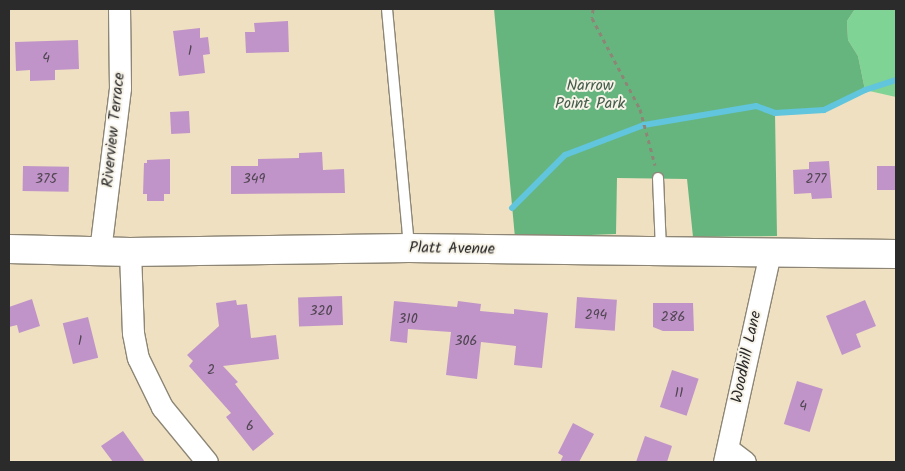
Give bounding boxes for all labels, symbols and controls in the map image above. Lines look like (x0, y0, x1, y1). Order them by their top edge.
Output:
house number: 1 (188, 43, 192, 59)
house number: 4 (42, 50, 50, 66)
street label: Riverview Terrace (98, 72, 130, 188)
park label: Narrow Point Park (555, 76, 625, 114)
house number: 375 (35, 171, 57, 187)
house number: 349 (243, 171, 265, 187)
house number: 277 (805, 171, 827, 187)
street label: Platt Avenue (409, 239, 495, 259)
house number: 320 (309, 303, 333, 319)
house number: 294 (585, 307, 607, 323)
house number: 286 (661, 309, 685, 325)
street label: Woodhill Lane (728, 309, 766, 405)
house number: 310 (398, 311, 418, 327)
house number: 1 (78, 333, 82, 349)
house number: 306 (455, 333, 477, 349)
house number: 2 (207, 362, 215, 378)
house number: 11 (675, 385, 683, 401)
house number: 4 (799, 398, 807, 414)
house number: 6 (246, 418, 254, 434)

